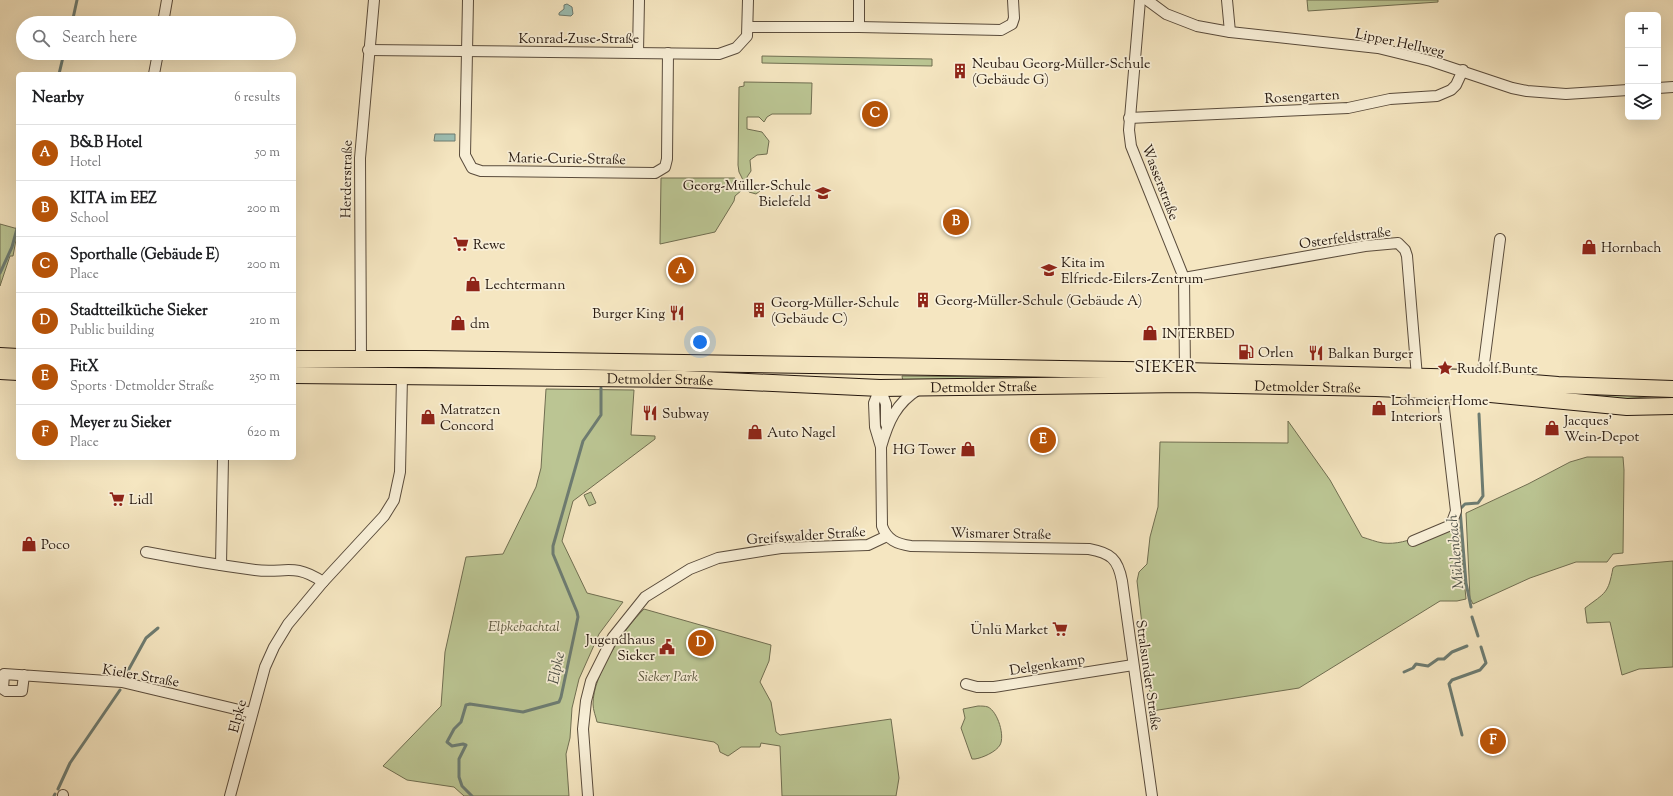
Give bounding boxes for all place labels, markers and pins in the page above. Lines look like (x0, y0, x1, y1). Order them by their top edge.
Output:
place label: Neubau Georg-Müller-Schule (Gebäude G) (972, 55, 1151, 91)
building icon: Neubau Georg-Müller-Schule (Gebäude G) (951, 62, 969, 80)
pin: C (862, 99, 888, 129)
place label: Georg-Müller-Schule Bielefeld (683, 177, 811, 213)
school or university icon: Georg-Müller-Schule Bielefeld (814, 184, 832, 202)
pin: B (943, 207, 969, 237)
supermarket icon: Rewe (452, 235, 470, 253)
place label: Rewe (473, 236, 506, 256)
shop icon: Hornbach (1580, 238, 1598, 256)
place label: Hornbach (1601, 239, 1662, 259)
place label: Kita im Elfriede-Eilers-Zentrum (1061, 254, 1204, 290)
pin: A (668, 255, 694, 285)
school or university icon: Kita im Elfriede-Eilers-Zentrum (1040, 261, 1058, 279)
shop icon: Lechtermann (464, 275, 482, 293)
place label: Lechtermann (485, 276, 565, 296)
building icon: Georg-Müller-Schule (Gebäude A) (914, 291, 932, 309)
place label: Georg-Müller-Schule (Gebäude A) (935, 292, 1142, 312)
place label: Georg-Müller-Schule (Gebäude C) (771, 294, 899, 330)
building icon: Georg-Müller-Schule (Gebäude C) (750, 301, 768, 319)
restaurant icon: Burger King (668, 304, 686, 322)
place label: Burger King (592, 305, 665, 325)
shop icon: dm (449, 314, 467, 332)
place label: dm (470, 315, 490, 335)
shop icon: INTERBED (1141, 324, 1159, 342)
place label: INTERBED (1162, 325, 1234, 345)
fuel station icon: Orlen (1237, 343, 1255, 361)
place label: Orlen (1258, 344, 1294, 364)
restaurant icon: Balkan Burger (1307, 344, 1325, 362)
place label: Balkan Burger (1328, 345, 1414, 365)
place icon: Rudolf Bunte (1436, 359, 1454, 377)
place label: Rudolf Bunte (1457, 360, 1538, 380)
place label: Lohmeier Home Interiors (1391, 392, 1489, 428)
shop icon: Lohmeier Home Interiors (1370, 399, 1388, 417)
place label: Matratzen Concord (440, 401, 500, 437)
restaurant icon: Subway (641, 404, 659, 422)
place label: Subway (662, 405, 709, 425)
shop icon: Matratzen Concord (419, 408, 437, 426)
place label: Jacques' Wein-Depot (1563, 412, 1639, 448)
shop icon: Jacques' Wein-Depot (1543, 419, 1561, 437)
shop icon: Auto Nagel (746, 423, 764, 441)
place label: Auto Nagel (767, 424, 836, 444)
pin: E (1030, 425, 1056, 455)
shop icon: HG Tower (959, 440, 977, 458)
place label: HG Tower (893, 441, 957, 461)
supermarket icon: Lidl (108, 490, 126, 508)
place label: Lidl (129, 491, 153, 511)
shop icon: Poco (20, 535, 38, 553)
place label: Poco (41, 536, 70, 556)
place label: Ünlü Market (971, 620, 1048, 641)
supermarket icon: Ünlü Market (1051, 620, 1069, 638)
pin: D (688, 628, 714, 658)
place label: Jugendhaus Sieker (585, 631, 656, 667)
public building icon: Jugendhaus Sieker (658, 638, 676, 656)
pin: F (1480, 726, 1506, 756)

